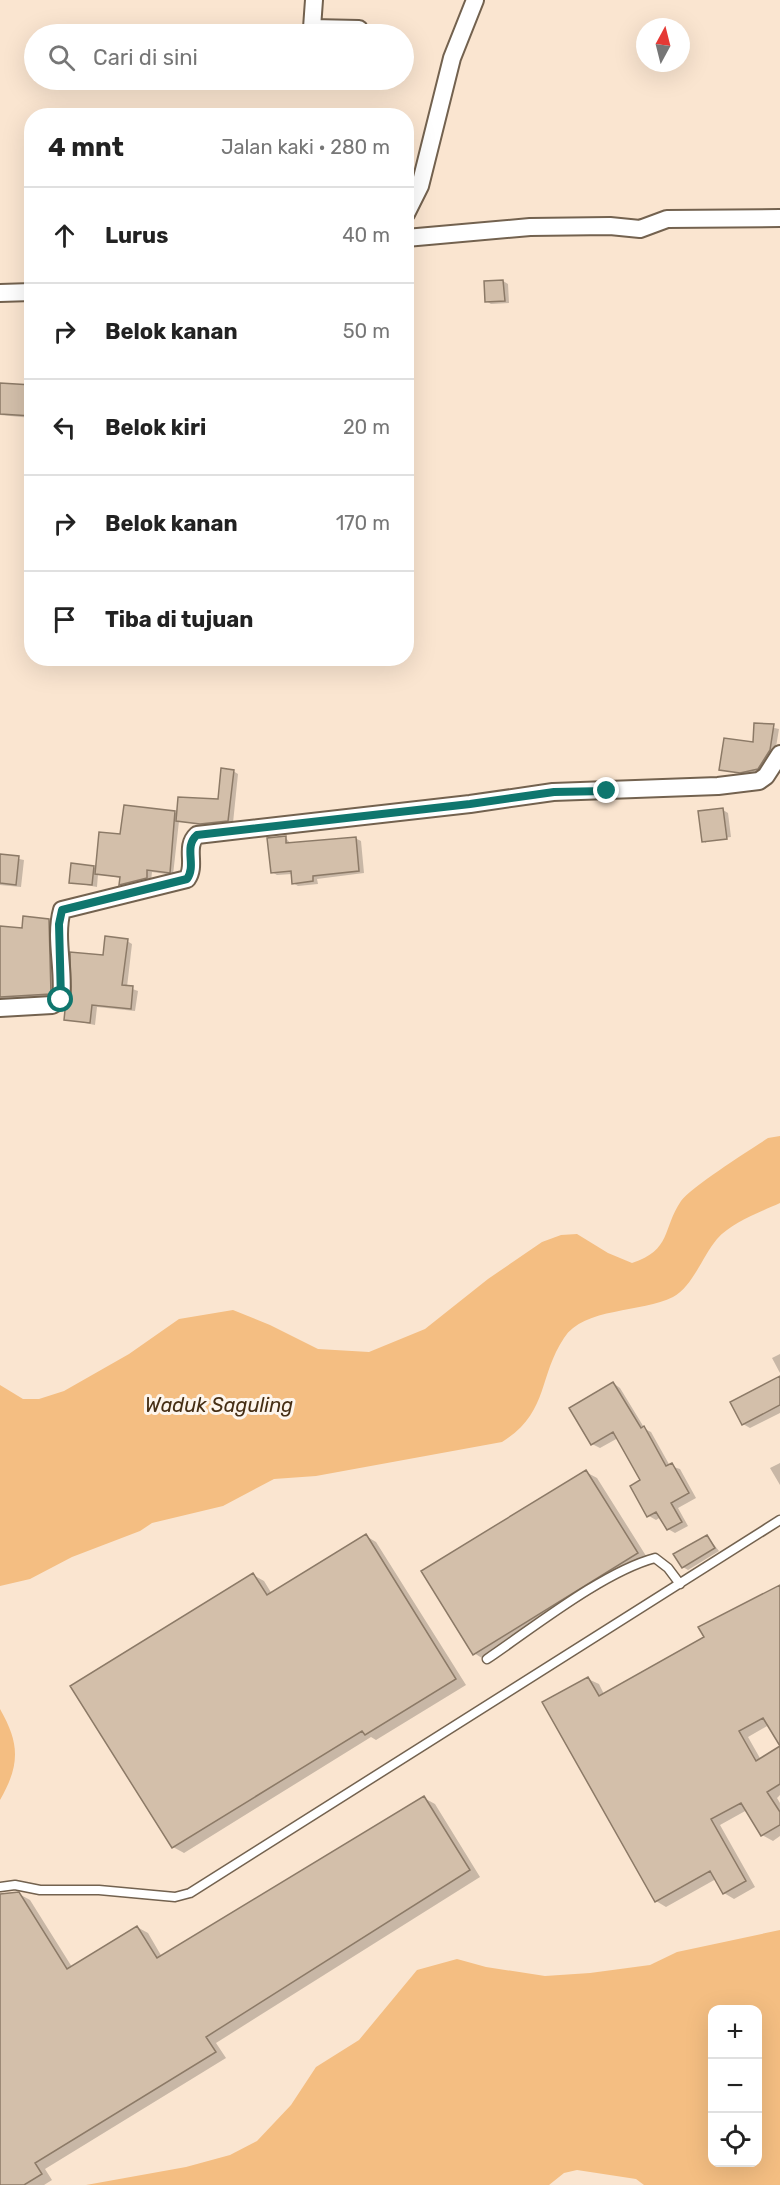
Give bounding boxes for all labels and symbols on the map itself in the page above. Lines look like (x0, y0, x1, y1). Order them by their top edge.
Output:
north arrow (636, 18, 690, 72)
route end (593, 777, 619, 803)
route start (47, 986, 73, 1012)
water label: Waduk Saguling (145, 1393, 293, 1417)

